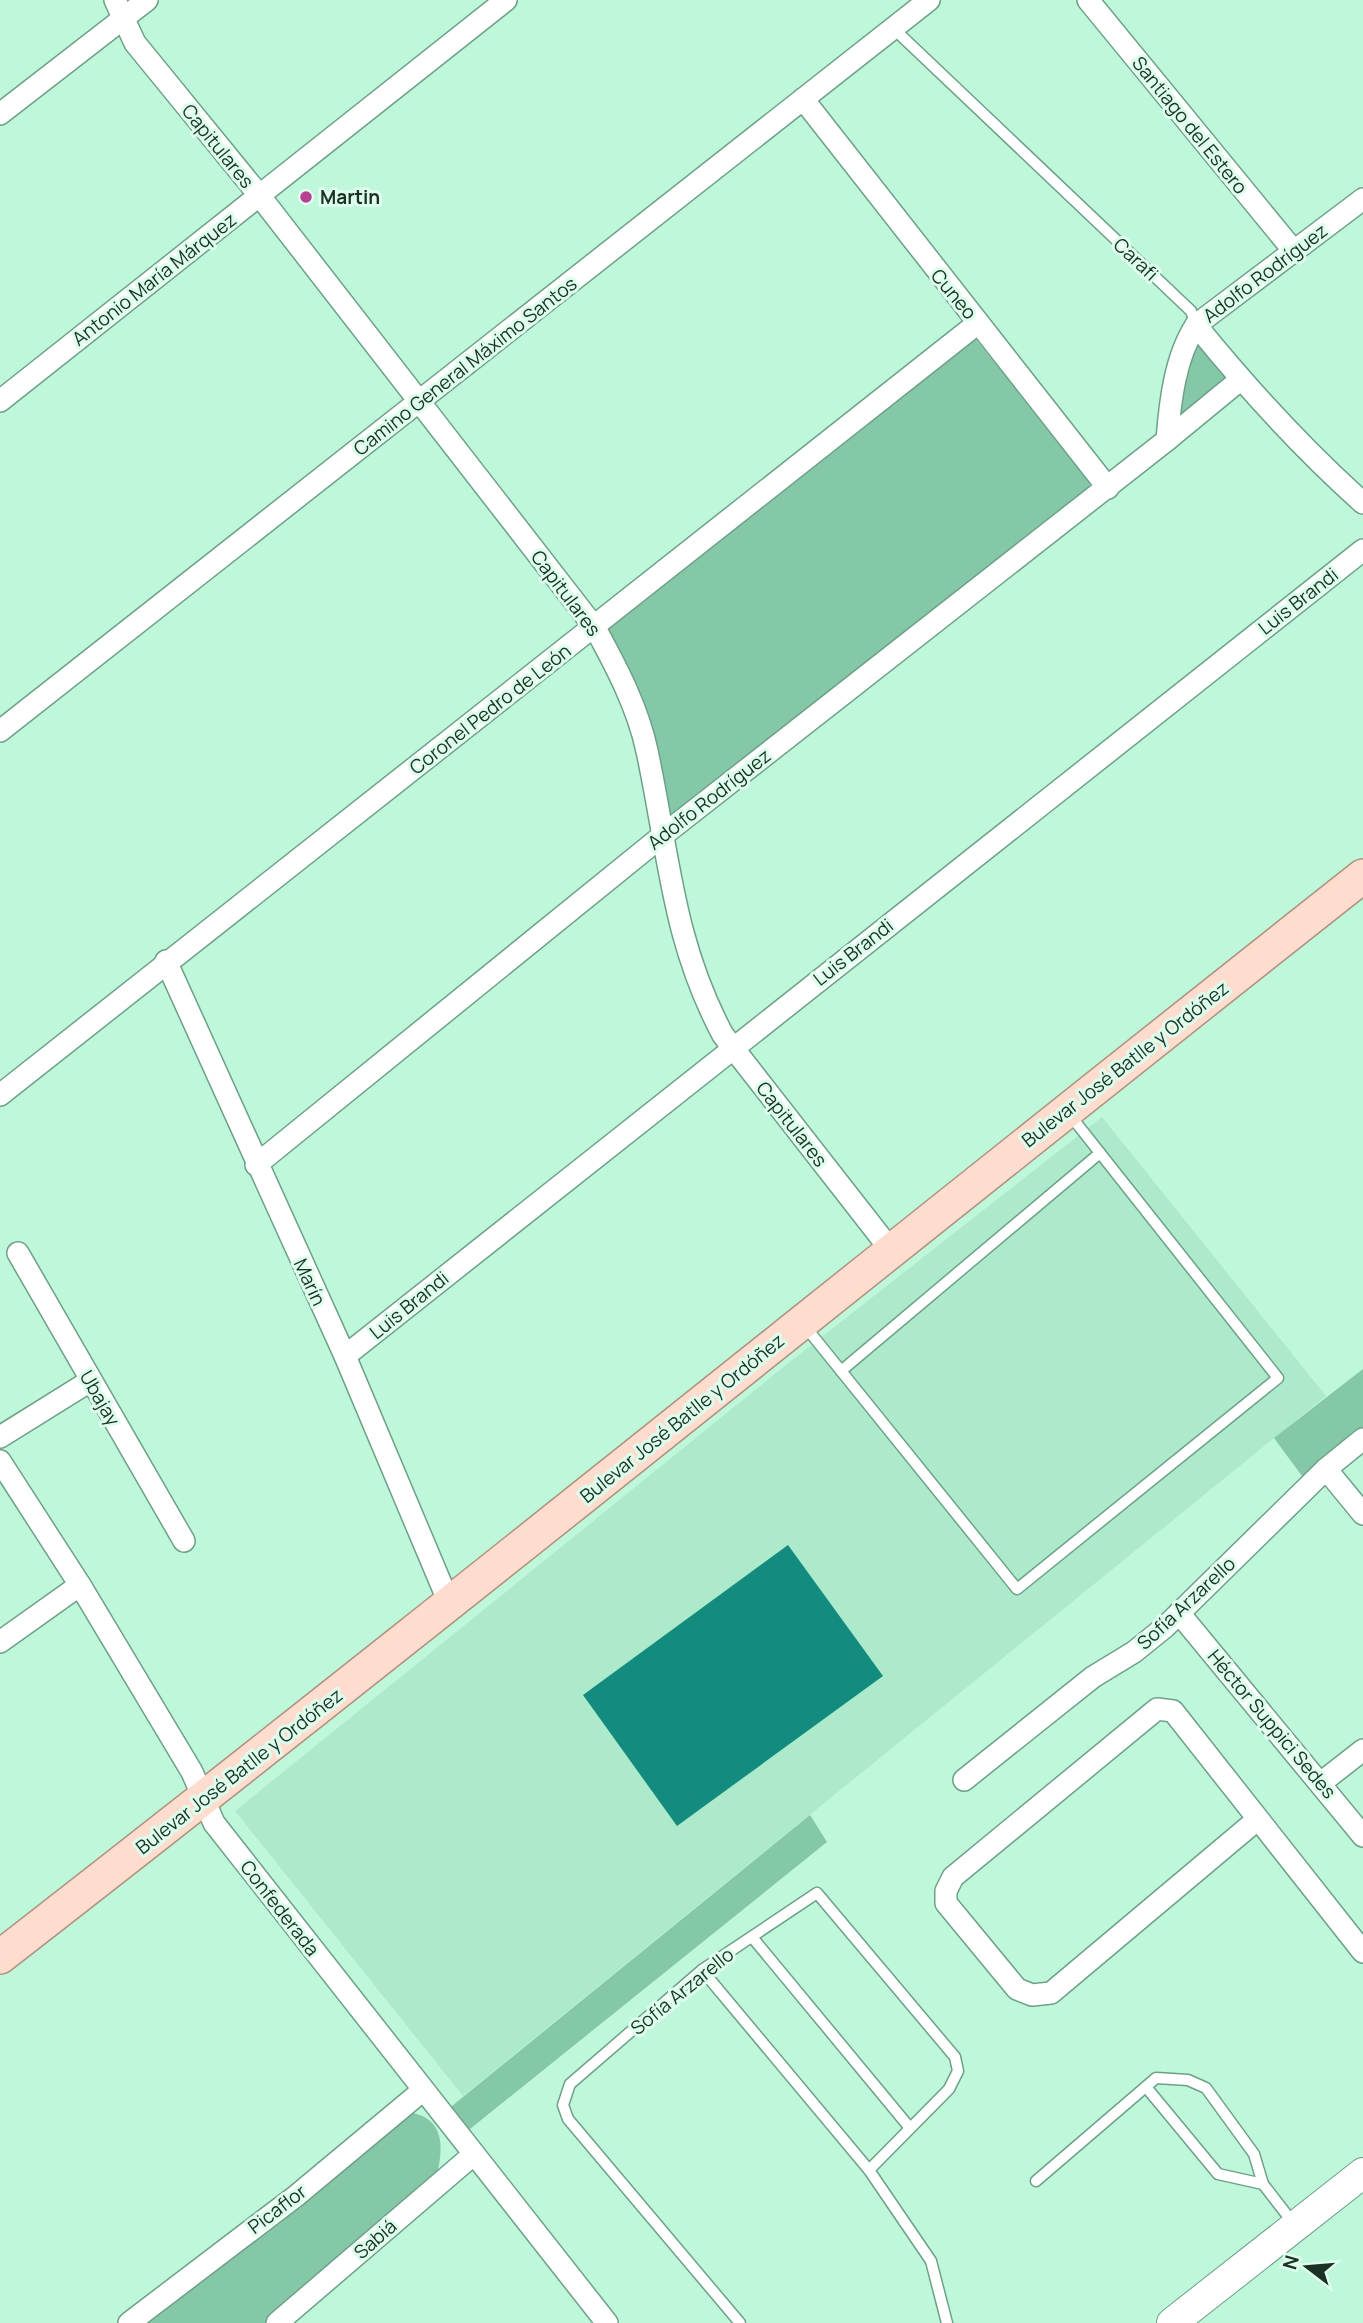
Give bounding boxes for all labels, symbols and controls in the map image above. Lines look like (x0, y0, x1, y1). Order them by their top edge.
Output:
street label: Santiago del Estero (1126, 51, 1254, 199)
street label: Capitulares (176, 98, 260, 194)
place label: Martin (320, 184, 380, 210)
marker: Martin (298, 189, 314, 205)
street label: Antonio María Márquez (66, 207, 242, 351)
street label: Adolfo Rodríguez (1197, 218, 1333, 328)
street label: Carafi (1108, 232, 1164, 286)
street label: Cuneo (925, 263, 983, 325)
street label: Camino General Máximo Santos (348, 271, 582, 461)
street label: Capitulares (525, 545, 607, 641)
street label: Luis Brandi (1253, 562, 1343, 640)
street label: Coronel Pedro de León (404, 638, 576, 780)
street label: Adolfo Rodríguez (642, 743, 776, 855)
street label: Luis Brandi (808, 913, 898, 991)
street label: Bulevar José Batlle y Ordóñez (1016, 975, 1234, 1153)
street label: Capitulares (751, 1076, 833, 1172)
street label: Marín (288, 1254, 332, 1310)
street label: Luis Brandi (364, 1265, 454, 1345)
street label: Bulevar José Batlle y Ordóñez (574, 1327, 790, 1509)
street label: Ubajay (74, 1366, 126, 1430)
street label: Sofía Arzarello (1131, 1551, 1241, 1655)
street label: Héctor Suppici Sedes (1202, 1644, 1342, 1804)
street label: Bulevar José Batlle y Ordóñez (130, 1682, 348, 1860)
street label: Confederada (234, 1855, 326, 1961)
street label: Sofía Arzarello (625, 1941, 739, 2041)
street label: Picaflor (242, 2178, 312, 2240)
street label: Sabiá (348, 2213, 402, 2265)
north arrow (1272, 2232, 1342, 2302)
text: N (1276, 2252, 1305, 2272)

